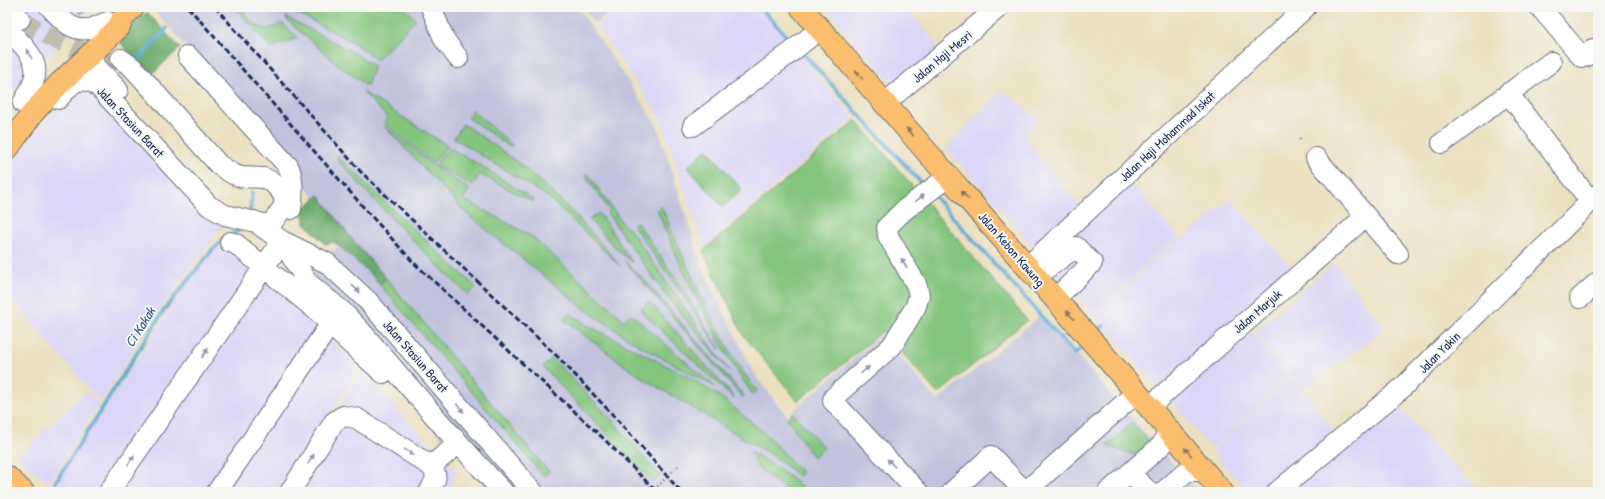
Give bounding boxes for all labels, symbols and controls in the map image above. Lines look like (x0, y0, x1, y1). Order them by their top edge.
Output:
street label: Jalan Haji Mesri (908, 26, 976, 86)
one-way arrow (25, 48, 32, 60)
one-way arrow (855, 70, 864, 79)
street label: Jalan Stasiun Barat (93, 83, 169, 162)
street label: Jalan Haji Mohammad Iskat (1115, 86, 1219, 185)
one-way arrow (905, 127, 914, 138)
one-way arrow (960, 190, 969, 200)
one-way arrow (914, 194, 925, 202)
street label: Jalan Kebon Kawung (975, 208, 1050, 290)
one-way arrow (900, 257, 907, 269)
one-way arrow (351, 284, 361, 294)
street label: Jalan Marjuk (1229, 285, 1286, 337)
water label: Ci Kakak (120, 302, 160, 350)
one-way arrow (1065, 309, 1074, 320)
street label: Jalan Stasiun Barat (379, 316, 453, 397)
street label: Jalan Yakin (1414, 327, 1464, 377)
one-way arrow (201, 347, 208, 358)
one-way arrow (860, 366, 870, 375)
one-way arrow (456, 402, 465, 413)
one-way arrow (1183, 446, 1192, 457)
one-way arrow (404, 448, 414, 456)
one-way arrow (307, 454, 315, 464)
one-way arrow (127, 455, 135, 465)
one-way arrow (887, 458, 896, 469)

